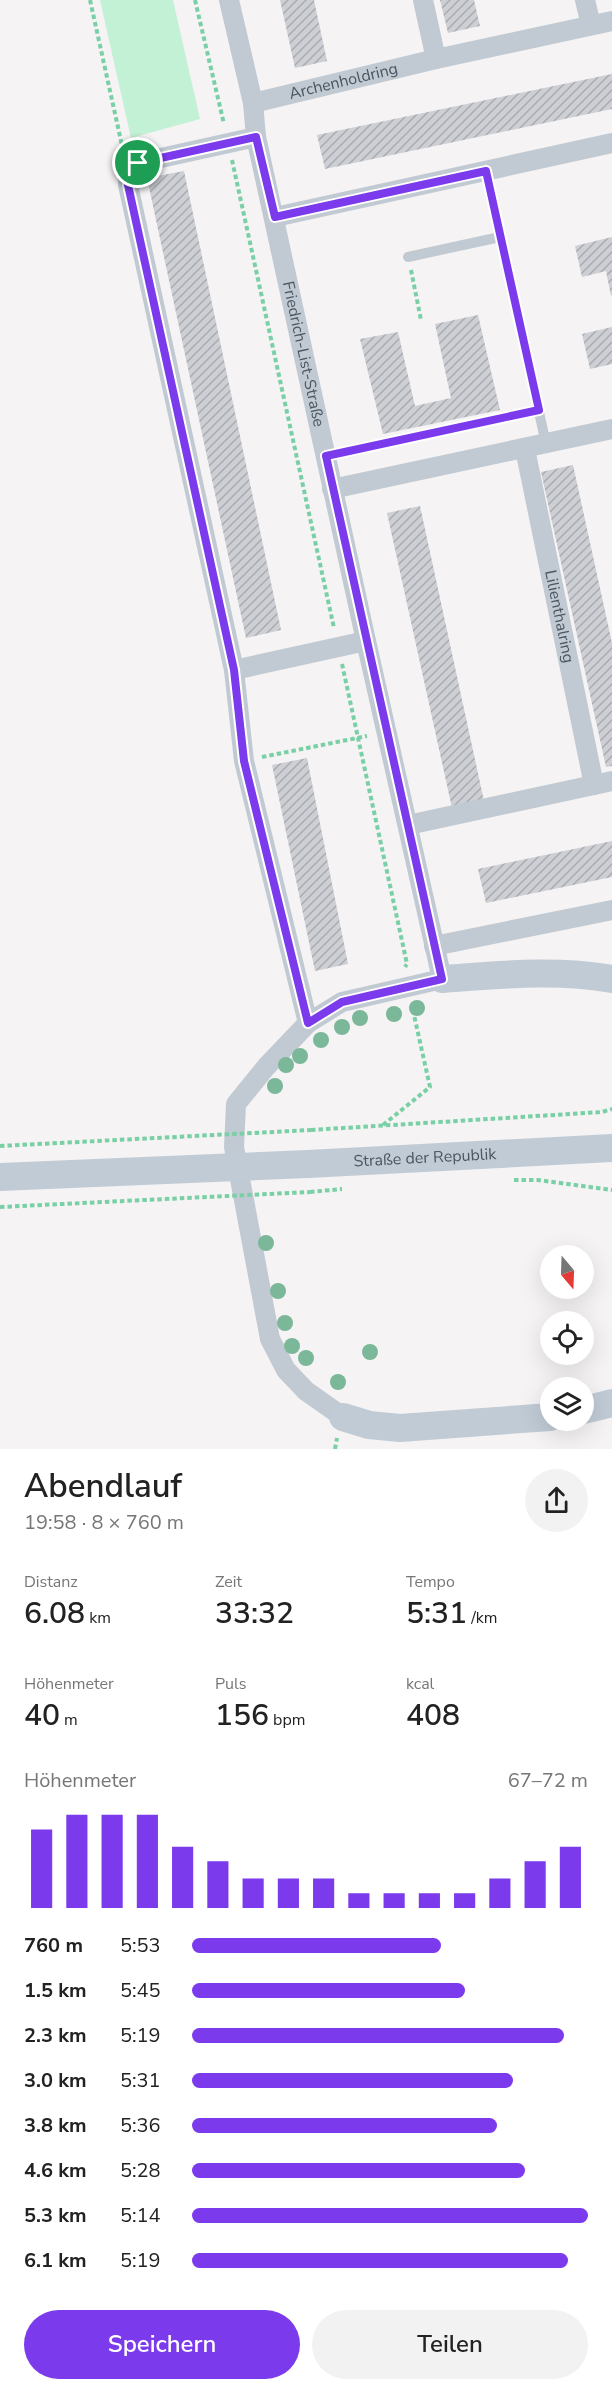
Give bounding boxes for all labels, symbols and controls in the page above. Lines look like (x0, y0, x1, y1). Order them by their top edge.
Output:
street label: Archenholdring (287, 58, 400, 105)
pin (112, 137, 163, 188)
icon: arrive (121, 146, 154, 179)
street label: Friedrich-List-Straße (277, 279, 330, 429)
street label: Lilienthalring (539, 568, 580, 665)
street label: Straße der Republik (353, 1143, 498, 1173)
north arrow (540, 1245, 594, 1299)
map controls (540, 1245, 594, 1431)
button: locate (540, 1311, 594, 1365)
button: layers (540, 1377, 594, 1431)
text: Abendlauf (24, 1464, 182, 1509)
button: share (525, 1469, 588, 1532)
text: 19:58 · 8 × 760 m (24, 1509, 184, 1536)
text: Distanz (24, 1571, 78, 1593)
text: Zeit (215, 1571, 242, 1593)
text: Tempo (406, 1571, 455, 1593)
text: 6.08 (24, 1593, 85, 1634)
text: 33:32 (215, 1593, 294, 1634)
text: 5:31 (406, 1593, 467, 1634)
text: km (85, 1607, 111, 1629)
text: /km (467, 1607, 497, 1629)
text: Höhenmeter (24, 1673, 114, 1695)
text: Puls (215, 1673, 246, 1695)
text: kcal (406, 1673, 434, 1695)
text: 40 (24, 1695, 60, 1736)
text: 156 (215, 1695, 269, 1736)
text: 408 (406, 1695, 460, 1736)
text: m (60, 1709, 78, 1731)
text: bpm (269, 1709, 305, 1731)
text: Höhenmeter (24, 1767, 136, 1794)
text: 67–72 m (508, 1767, 588, 1794)
text: 760 m (24, 1932, 83, 1959)
text: 5:53 (120, 1932, 161, 1959)
text: 1.5 km (24, 1977, 87, 2004)
text: 5:45 (120, 1977, 161, 2004)
text: 2.3 km (24, 2022, 87, 2049)
text: 5:19 (120, 2022, 161, 2049)
text: 3.0 km (24, 2067, 87, 2094)
text: 5:31 (120, 2067, 161, 2094)
text: 3.8 km (24, 2112, 87, 2139)
text: 5:36 (120, 2112, 161, 2139)
text: 4.6 km (24, 2157, 87, 2184)
text: 5:28 (120, 2157, 161, 2184)
text: 5.3 km (24, 2202, 87, 2229)
text: 5:14 (120, 2202, 161, 2229)
text: 6.1 km (24, 2247, 87, 2274)
text: 5:19 (120, 2247, 161, 2274)
button: Speichern (24, 2310, 300, 2379)
button: Teilen (312, 2310, 588, 2379)

